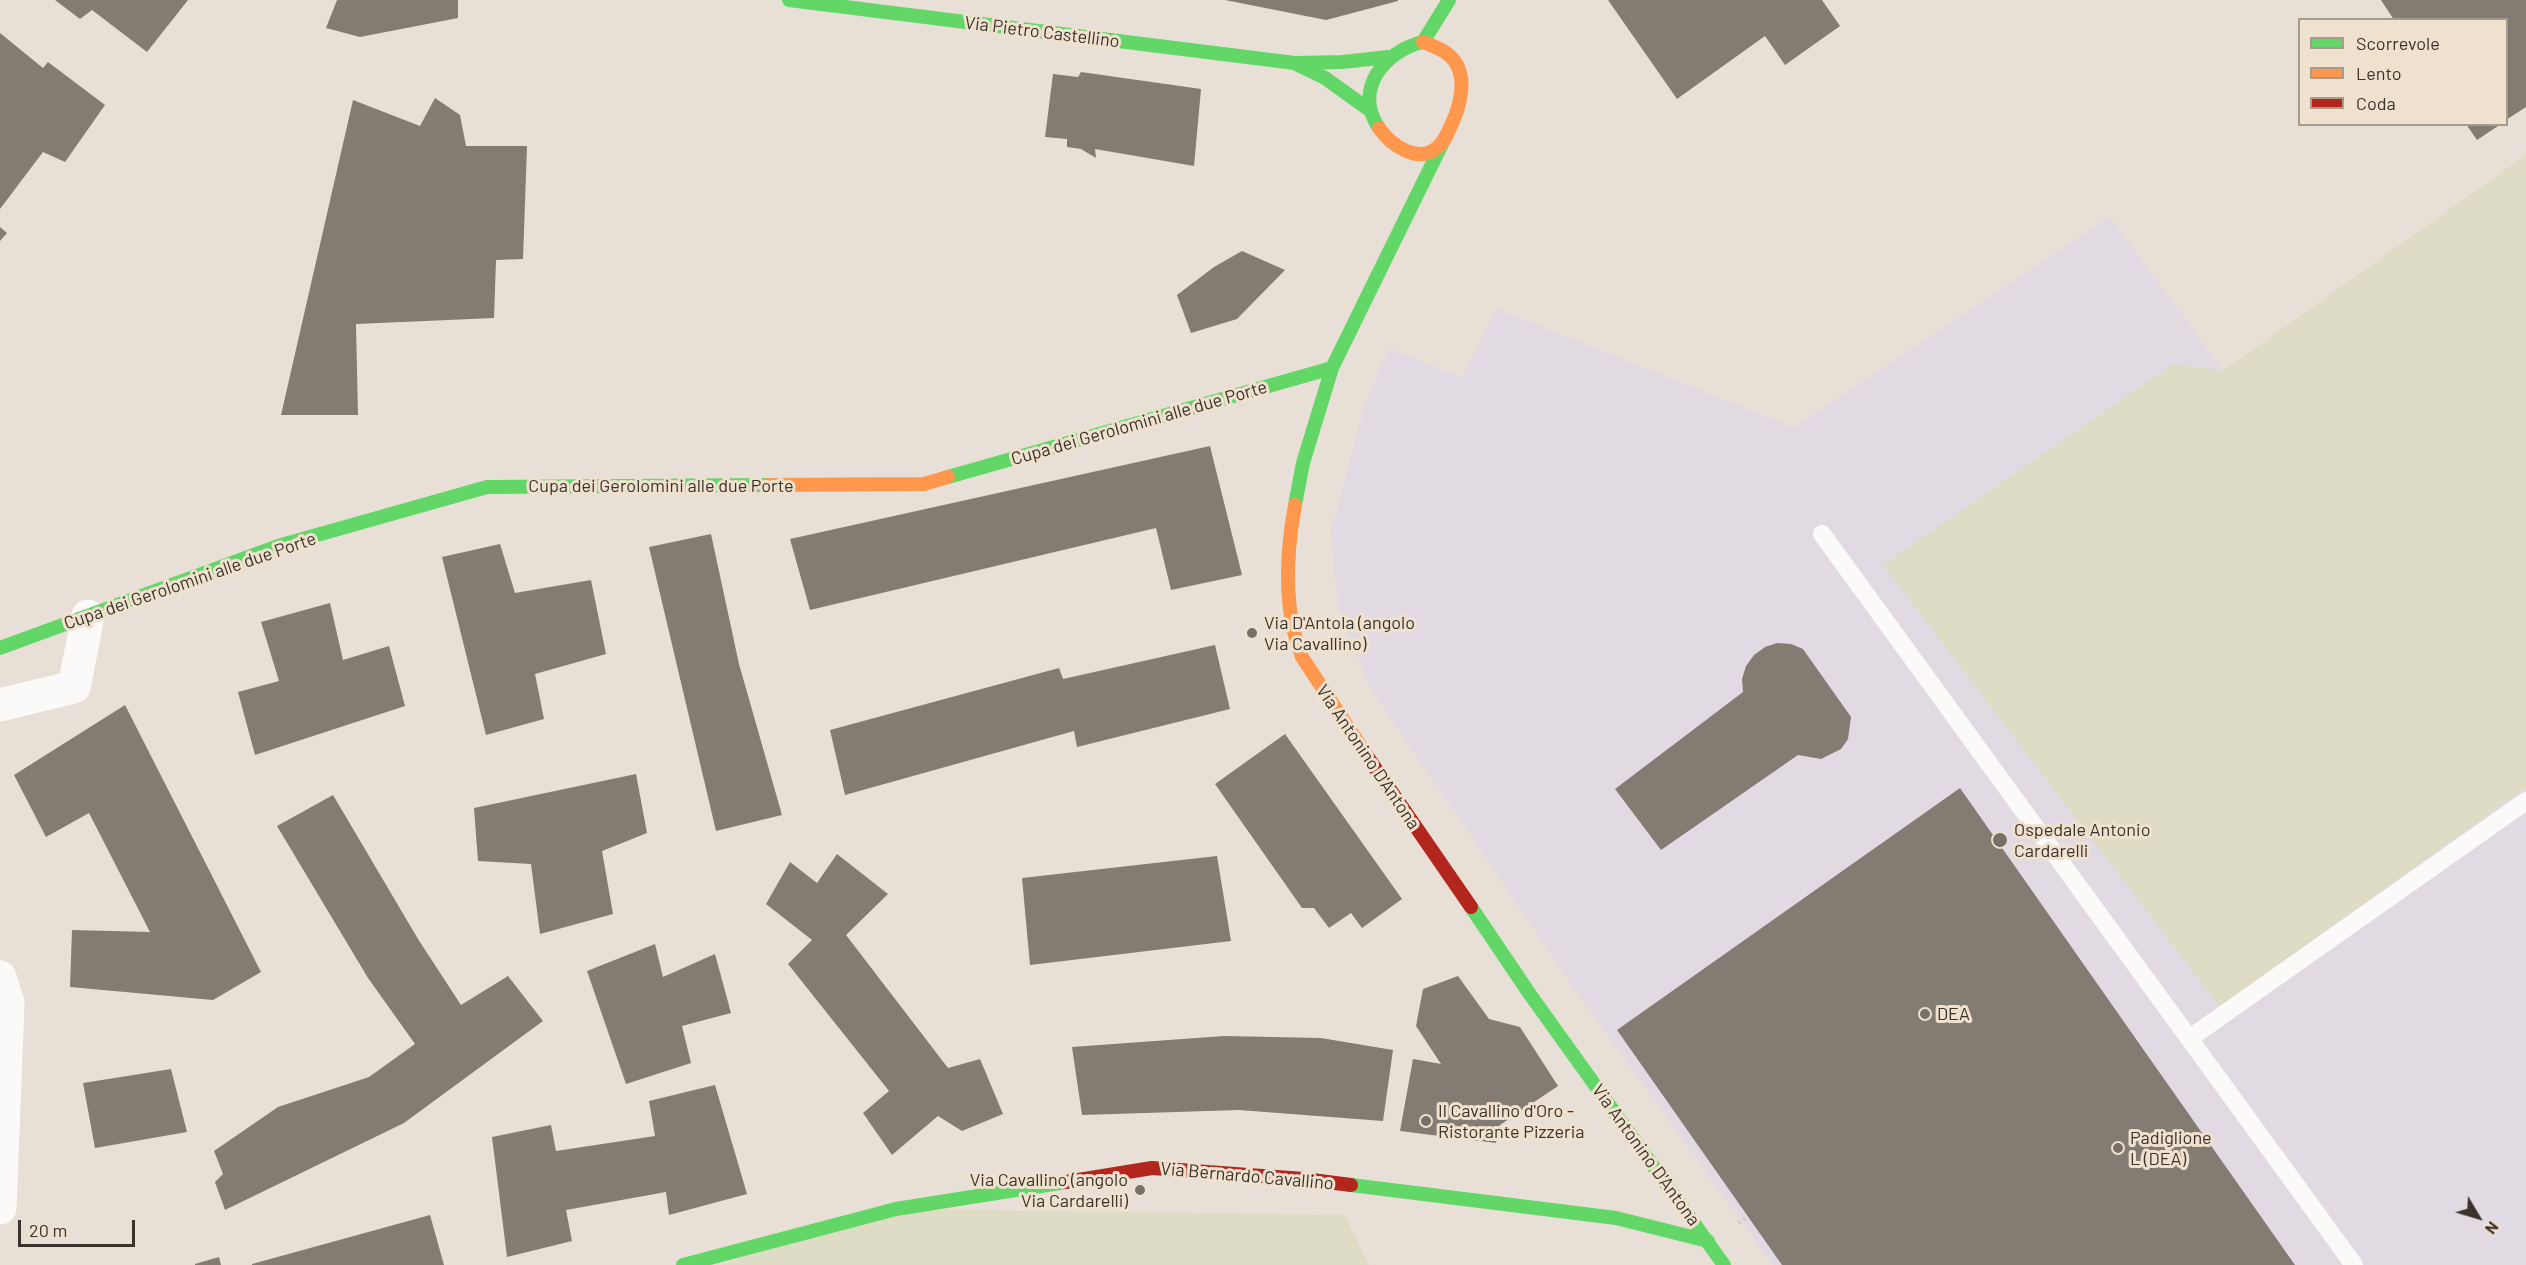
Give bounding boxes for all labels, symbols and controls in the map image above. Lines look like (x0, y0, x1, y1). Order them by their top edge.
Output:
street label: Via Pietro Castellino (963, 12, 1121, 52)
legend (2298, 18, 2508, 126)
text: Scorrevole (2356, 32, 2440, 54)
text: Lento (2356, 62, 2402, 84)
text: Coda (2356, 92, 2396, 114)
street label: Cupa dei Gerolomini alle due Porte (1009, 376, 1269, 470)
street label: Cupa dei Gerolomini alle due Porte (528, 475, 794, 497)
street label: Cupa dei Gerolomini alle due Porte (61, 528, 319, 634)
place label: Via D'Antola (angolo Via Cavallino) (1264, 612, 1415, 654)
marker: Via D'Antola (angolo Via Cavallino) (1245, 626, 1259, 640)
street label: Via Antonino D'Antona (1312, 680, 1424, 834)
place label: Ospedale Antonio Cardarelli (2014, 819, 2150, 862)
marker: Ospedale Antonio Cardarelli (1991, 831, 2009, 849)
place label: DEA (1937, 1003, 1970, 1025)
marker: DEA (1918, 1007, 1932, 1021)
street label: Via Antonino D'Antona (1587, 1080, 1705, 1230)
place label: Il Cavallino d'Oro - Ristorante Pizzeria (1438, 1100, 1584, 1142)
marker: Il Cavallino d'Oro - Ristorante Pizzeria (1419, 1114, 1433, 1128)
place label: Padiglione L (DEA) (2130, 1127, 2212, 1170)
marker: Padiglione L (DEA) (2111, 1141, 2125, 1155)
street label: Via Bernardo Cavallino (1160, 1158, 1334, 1194)
place label: Via Cavallino (angolo Via Cardarelli) (970, 1169, 1128, 1212)
marker: Via Cavallino (angolo Via Cardarelli) (1133, 1183, 1147, 1197)
north arrow (2448, 1187, 2508, 1247)
scale bar (21, 1208, 138, 1246)
text: N (2482, 1218, 2503, 1238)
text: 20 m (29, 1219, 67, 1241)

